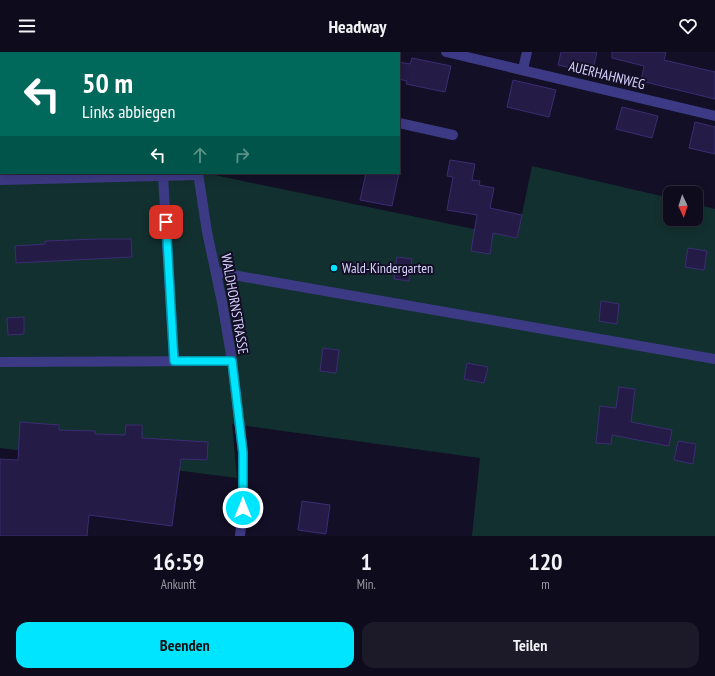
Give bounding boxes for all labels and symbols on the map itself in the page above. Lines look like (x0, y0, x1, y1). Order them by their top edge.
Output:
street label: AUERHAHNWEG (567, 57, 647, 93)
north arrow (663, 186, 703, 226)
pin (149, 205, 183, 239)
street label: WALDHORNSTRASSE (217, 252, 253, 356)
place label: Wald-Kindergarten (342, 259, 433, 277)
marker: Wald-Kindergarten (329, 263, 339, 273)
position arrow (222, 487, 264, 529)

